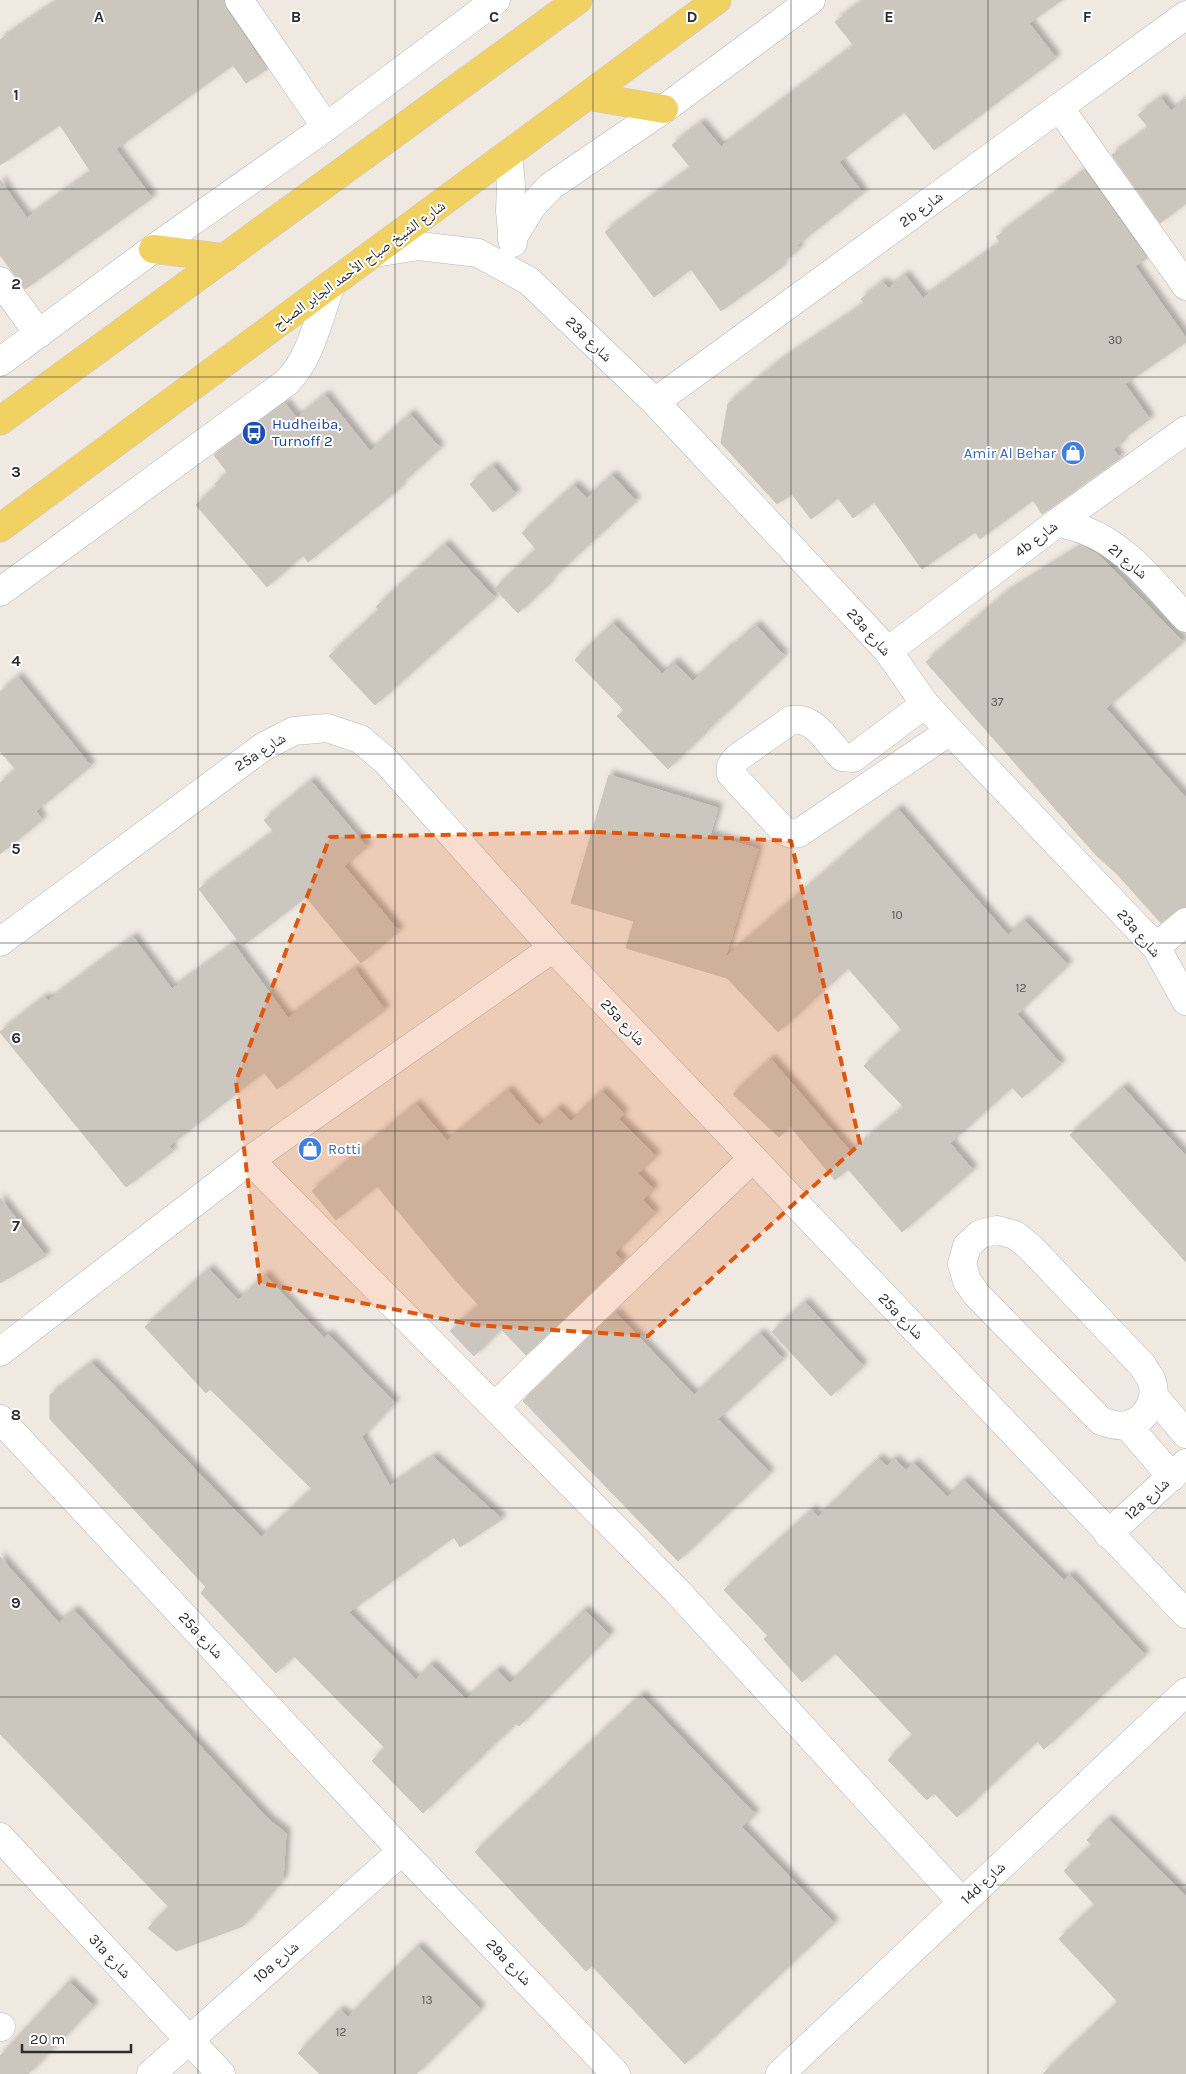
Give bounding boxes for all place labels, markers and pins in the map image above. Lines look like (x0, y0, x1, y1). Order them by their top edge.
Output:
place label: Hudheiba, Turnoff 2 (272, 415, 342, 450)
bus stop icon: Hudheiba, Turnoff 2 (241, 420, 267, 446)
shop icon: Amir Al Behar (1060, 440, 1086, 466)
place label: Amir Al Behar (964, 444, 1057, 462)
shop icon: Rotti (297, 1136, 323, 1162)
place label: Rotti (328, 1140, 361, 1158)

